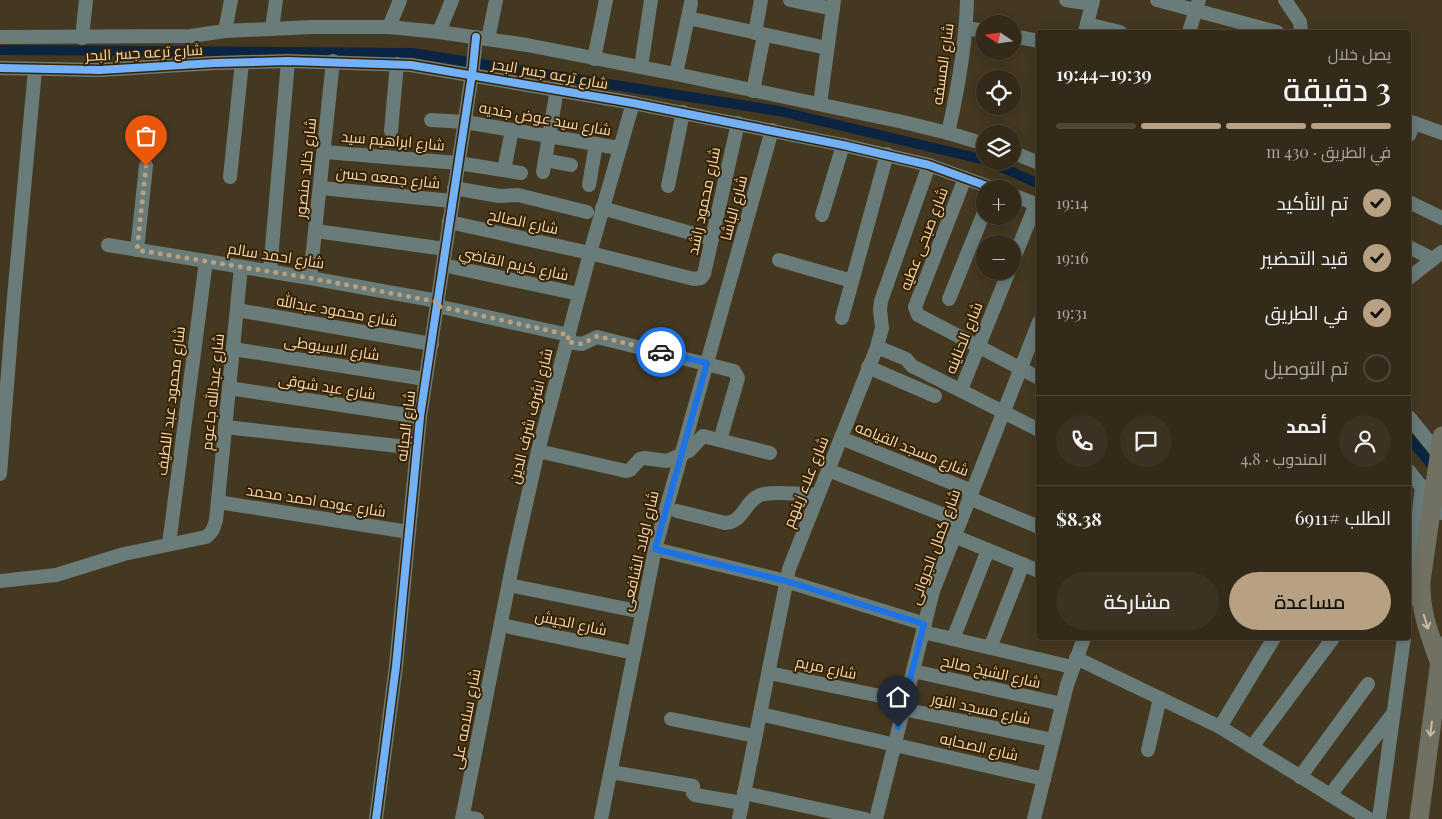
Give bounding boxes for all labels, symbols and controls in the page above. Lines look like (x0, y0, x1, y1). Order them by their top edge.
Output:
north arrow (976, 15, 1021, 60)
map controls (976, 15, 1021, 280)
street label: شارع المسقه (926, 22, 960, 106)
street label: شارع ترعه جسر البحر (84, 39, 203, 67)
text: يصل خلال (1328, 43, 1391, 64)
street label: شارع ترعه جسر البحر (489, 53, 610, 95)
text: 19:39–19:44 (1056, 60, 1152, 86)
text: 3 دقيقة (1283, 66, 1391, 109)
button: locate (976, 70, 1021, 115)
street label: شارع سيد عوض جنديه (477, 97, 613, 141)
pin (125, 115, 167, 166)
street label: شارع خالد منصور (290, 117, 322, 220)
icon: bag (132, 122, 160, 150)
button: layers (976, 125, 1021, 170)
street label: شارع ابراهيم سيد (340, 126, 446, 156)
text: في الطريق · 430 m (1266, 141, 1391, 162)
street label: شارع محمود راشد (682, 145, 726, 257)
street label: شارع جمعه حسن (335, 162, 441, 194)
street label: شارع الباشا (715, 173, 753, 243)
button: + (976, 180, 1021, 225)
street label: شارع صبحى عطيه (894, 184, 954, 294)
text: تم التأكيد (1277, 189, 1348, 215)
icon: check (1363, 189, 1391, 217)
text: 19:14 (1056, 192, 1088, 213)
street label: شارع الصالح (486, 204, 560, 240)
button: − (976, 235, 1021, 280)
street label: شارع احمد سالم (226, 237, 326, 275)
street label: شارع كريم القاضي (457, 242, 571, 287)
text: قيد التحضير (1261, 244, 1348, 270)
icon: check (1363, 244, 1391, 272)
text: 19:16 (1056, 247, 1089, 268)
street label: شارع محمود عبدالله (275, 290, 399, 332)
street label: شارع الحناينه (940, 299, 988, 377)
text: في الطريق (1265, 299, 1348, 325)
icon: check (1363, 299, 1391, 327)
text: 19:31 (1056, 302, 1087, 323)
street label: شارع محمود عبد اللطيف (151, 325, 191, 477)
courier (636, 327, 686, 377)
street label: شارع الاسيوطى (283, 330, 381, 366)
street label: شارع عبدالله جاعوم (196, 332, 230, 452)
icon: car (647, 338, 675, 366)
street label: شارع اشرف شرف الدين (503, 346, 559, 486)
text: تم التوصيل (1264, 354, 1348, 380)
street label: شارع عيد شوقى (277, 368, 377, 406)
street label: شارع الجبانه (391, 389, 421, 463)
text: أحمد (1286, 412, 1327, 438)
button: phone (1056, 415, 1108, 467)
button: chat (1120, 415, 1172, 467)
button: person (1339, 415, 1391, 467)
street label: شارع مسجد القيامه (852, 416, 972, 482)
street label: شارع علاء زينهم (778, 433, 834, 531)
text: المندوب · 4.8 (1240, 448, 1327, 469)
street label: شارع عوده احمد محمد (245, 479, 387, 523)
street label: شارع كمال الجروانى (904, 486, 966, 608)
street label: شارع اولاد الشافعى (615, 489, 665, 613)
text: الطلب #6911 (1295, 504, 1391, 530)
text: $8.38 (1056, 505, 1102, 531)
button: مشاركة (1056, 572, 1219, 630)
button: مساعدة (1229, 572, 1391, 630)
street label: شارع الجيش (533, 605, 609, 641)
one-way arrow (1422, 614, 1431, 630)
street label: شارع الشيخ صالح (939, 650, 1043, 694)
street label: شارع مريم (793, 651, 859, 685)
street label: شارع سلامه على (445, 667, 487, 771)
pin (877, 676, 919, 727)
icon: home (884, 683, 912, 711)
street label: شارع مسجد النور (928, 688, 1033, 730)
one-way arrow (1426, 720, 1436, 736)
street label: شارع الصحابه (938, 727, 1020, 767)

